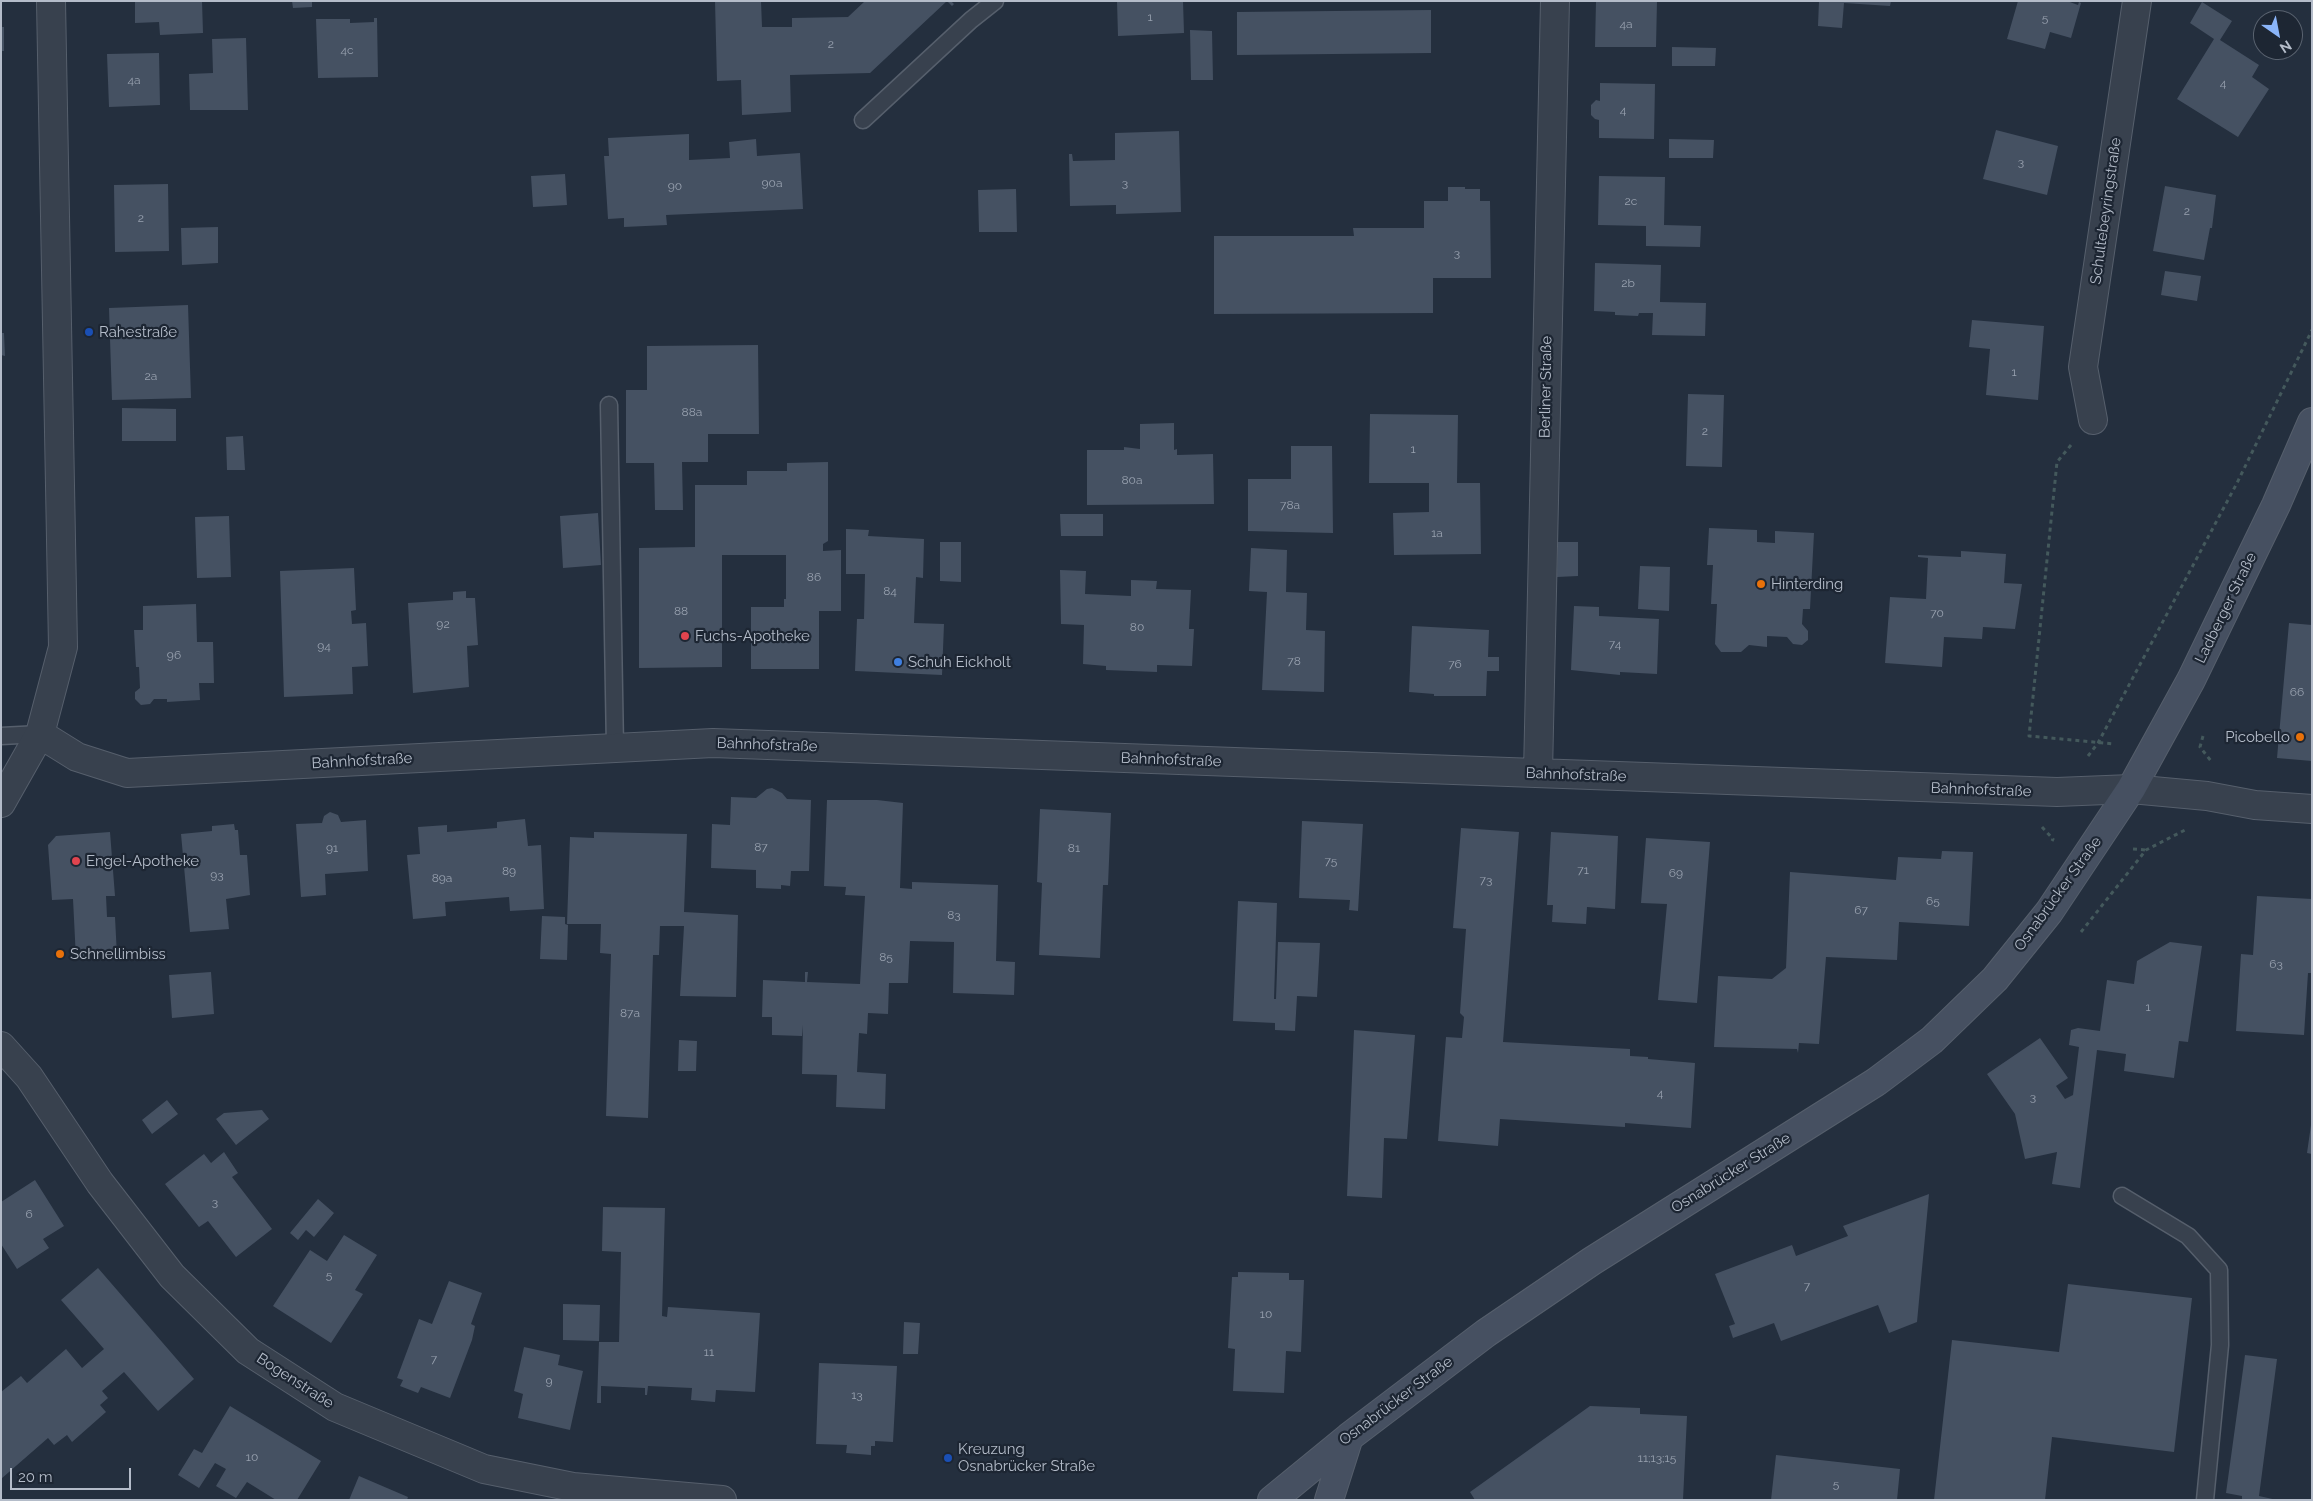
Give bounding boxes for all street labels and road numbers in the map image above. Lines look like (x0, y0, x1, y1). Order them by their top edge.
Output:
street label: Schultebeyringstraße (2087, 136, 2125, 286)
street label: Berliner Straße (1536, 336, 1556, 438)
street label: Ladberger Straße (2191, 550, 2261, 666)
street label: Bahnhofstraße (716, 734, 818, 756)
street label: Bahnhofstraße (311, 749, 413, 773)
street label: Bahnhofstraße (1120, 749, 1222, 771)
street label: Bahnhofstraße (1525, 764, 1627, 786)
street label: Bahnhofstraße (1930, 779, 2032, 801)
street label: Osnabrücker Straße (2010, 833, 2106, 955)
street label: Osnabrücker Straße (1668, 1129, 1794, 1217)
street label: Bogenstraße (253, 1349, 337, 1413)
street label: Osnabrücker Straße (1336, 1353, 1456, 1449)

